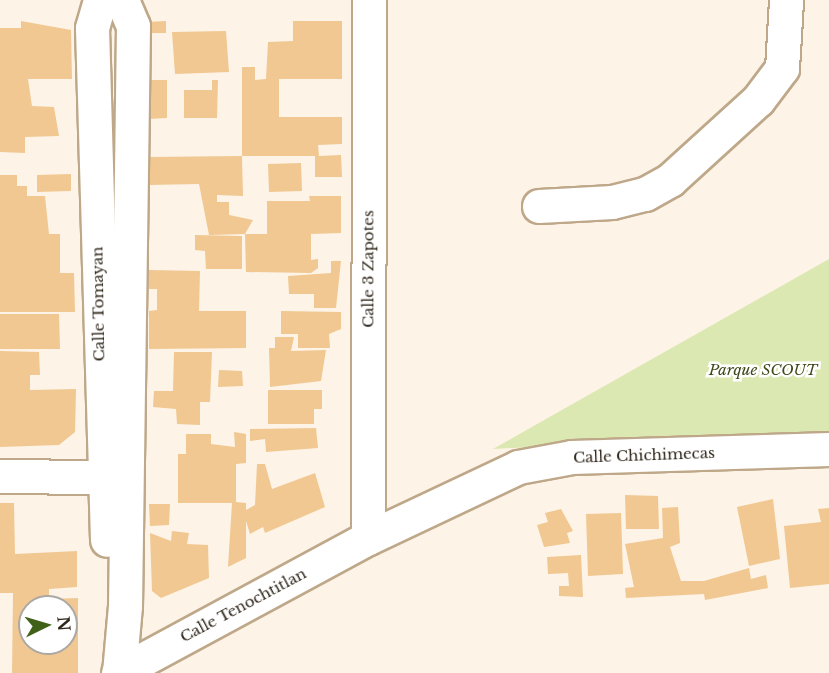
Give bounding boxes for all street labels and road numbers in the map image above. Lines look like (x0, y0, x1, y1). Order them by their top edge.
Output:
street label: Calle 3 Zapotes (359, 210, 377, 328)
street label: Calle Tomayan (88, 246, 108, 362)
street label: Calle Chichimecas (573, 444, 715, 466)
street label: Calle Tenochtitlan (177, 564, 309, 646)

